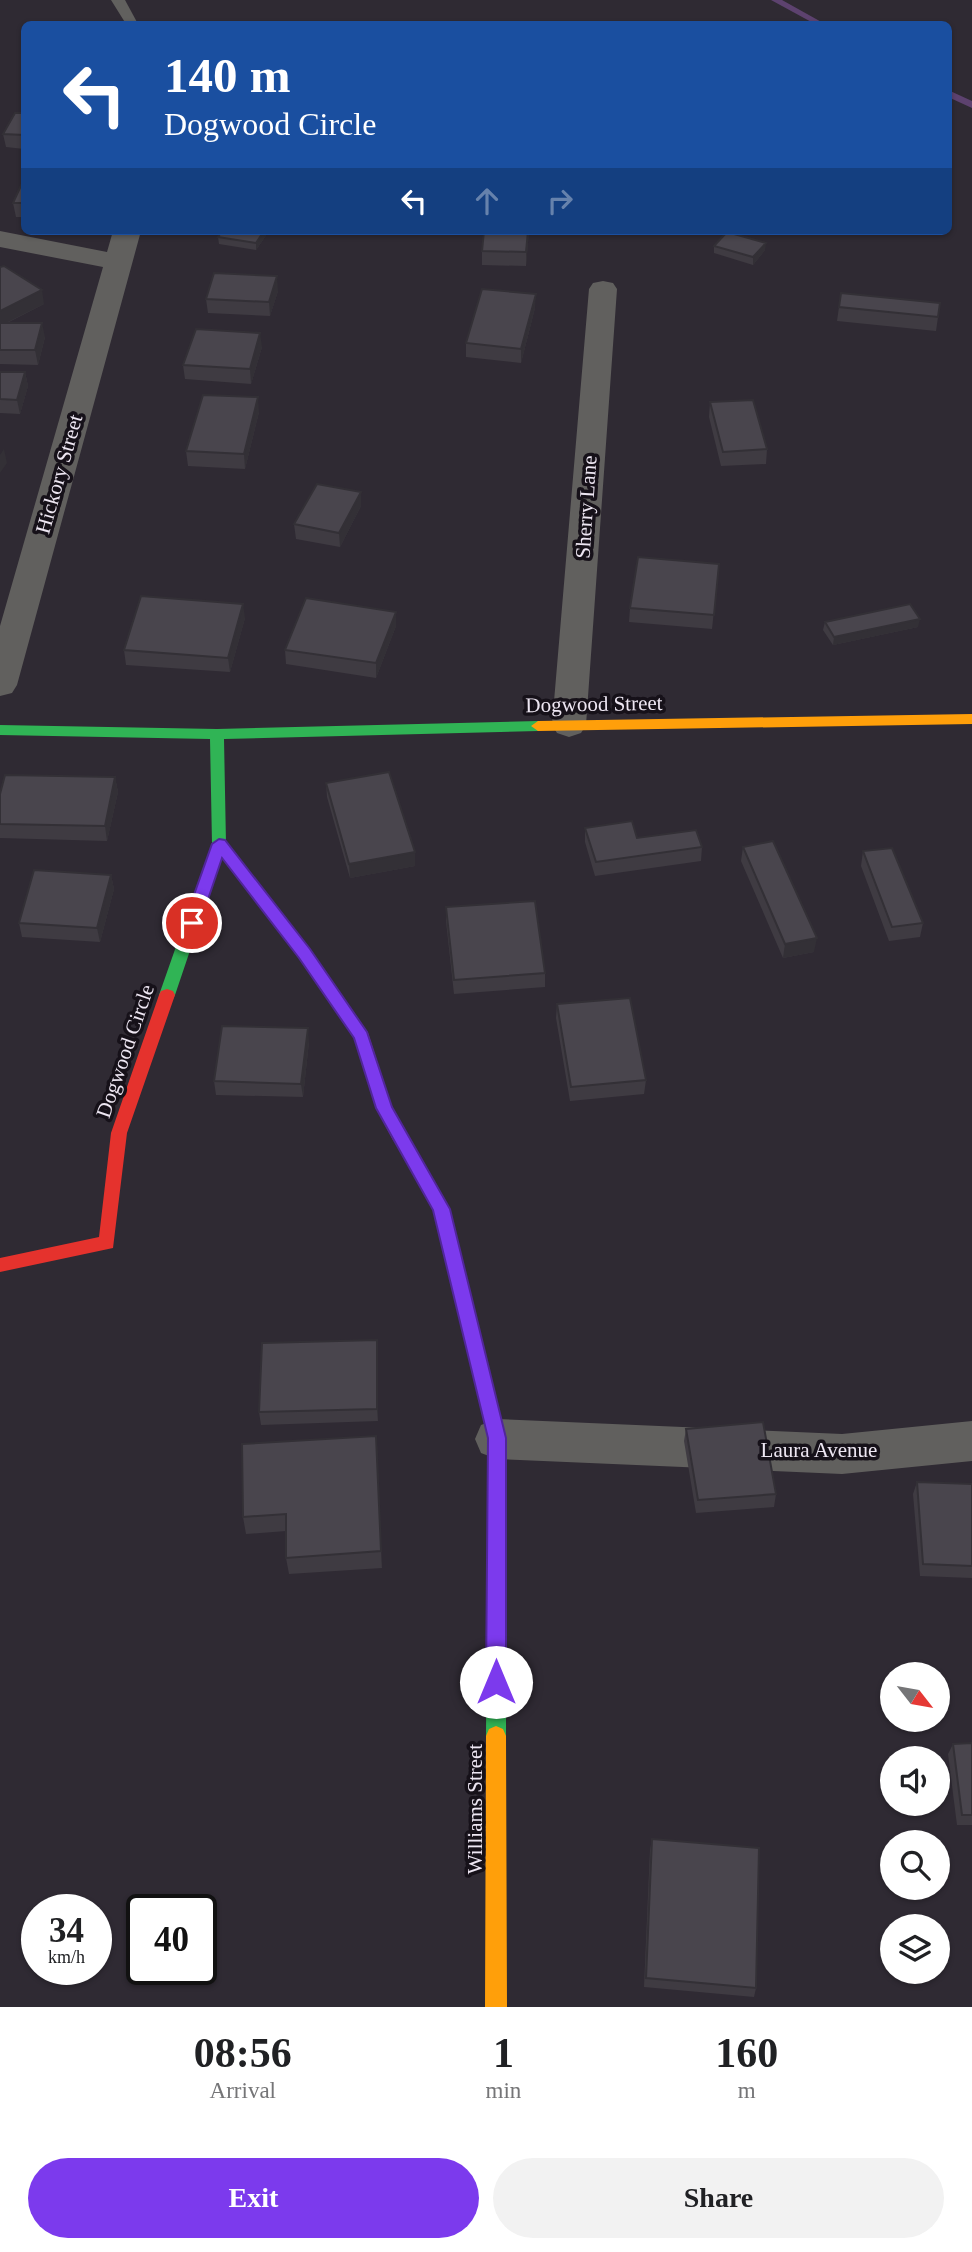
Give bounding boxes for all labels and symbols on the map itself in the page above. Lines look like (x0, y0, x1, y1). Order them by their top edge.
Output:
street label: Hickory Street (31, 411, 88, 536)
street label: Sherry Lane (570, 455, 602, 559)
street label: Dogwood Street (525, 691, 663, 717)
pin (162, 893, 222, 953)
street label: Dogwood Circle (91, 981, 159, 1121)
street label: Laura Avenue (761, 1438, 877, 1462)
position arrow (459, 1645, 533, 1719)
north arrow (880, 1662, 950, 1732)
street label: Williams Street (463, 1744, 487, 1874)
speed limit sign: 40 (126, 1894, 217, 1985)

